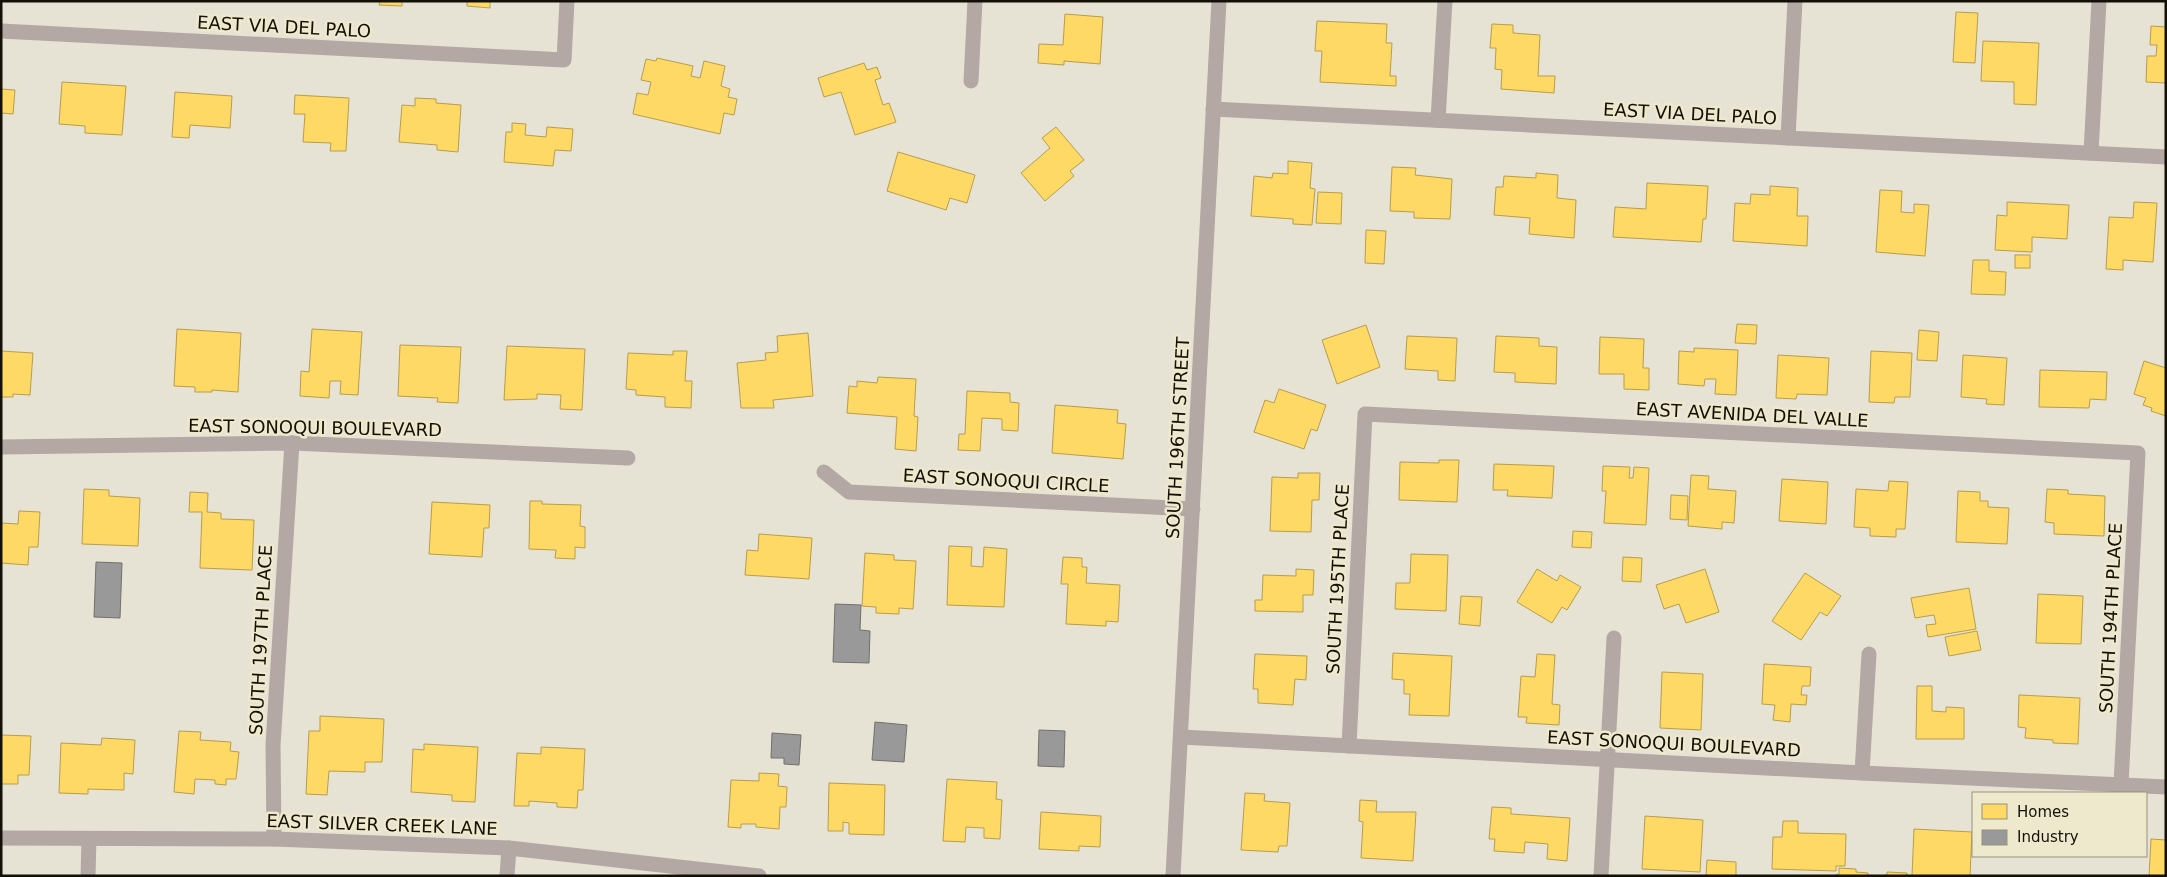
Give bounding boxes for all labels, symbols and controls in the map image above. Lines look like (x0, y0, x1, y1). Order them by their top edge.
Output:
street label: EAST VIA DEL PALO (197, 11, 371, 42)
street label: EAST VIA DEL PALO (1603, 98, 1777, 129)
street label: SOUTH 196TH STREET (1162, 335, 1193, 540)
street label: EAST AVENIDA DEL VALLE (1635, 398, 1869, 431)
street label: EAST SONOQUI BOULEVARD (188, 415, 442, 440)
street label: EAST SONOQUI CIRCLE (902, 465, 1110, 496)
street label: SOUTH 195TH PLACE (1322, 483, 1353, 675)
street label: SOUTH 194TH PLACE (2095, 522, 2126, 714)
street label: SOUTH 197TH PLACE (245, 544, 276, 736)
street label: EAST SONOQUI BOULEVARD (1547, 726, 1801, 761)
legend (1972, 792, 2147, 857)
text: Homes (2017, 803, 2069, 821)
street label: EAST SILVER CREEK LANE (266, 810, 498, 839)
text: Industry (2017, 828, 2079, 846)

